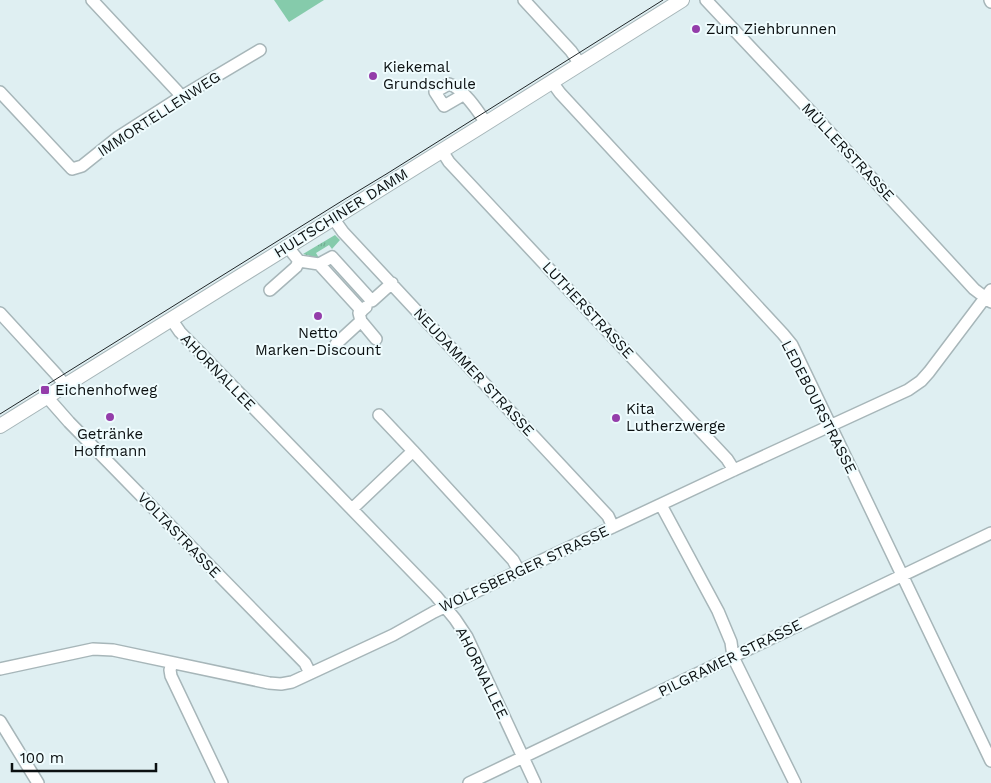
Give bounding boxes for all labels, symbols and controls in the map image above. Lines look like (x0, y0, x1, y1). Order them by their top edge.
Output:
place label: Zum Ziehbrunnen (706, 20, 837, 38)
marker: Zum Ziehbrunnen (690, 23, 702, 35)
place label: Kiekemal Grundschule (383, 58, 476, 93)
street label: IMMORTELLENWEG (94, 68, 224, 160)
marker: Kiekemal Grundschule (367, 70, 379, 82)
street label: MÜLLERSTRASSE (798, 99, 898, 205)
street label: HULTSCHINER DAMM (271, 164, 411, 262)
street label: LUTHERSTRASSE (539, 258, 637, 362)
street label: NEUDAMMER STRASSE (410, 304, 538, 440)
marker: Netto Marken-Discount (312, 310, 324, 322)
place label: Netto Marken-Discount (255, 324, 382, 359)
street label: AHORNALLEE (177, 330, 259, 414)
street label: LEDEBOURSTRASSE (778, 337, 860, 477)
place label: Eichenhofweg (55, 381, 157, 399)
marker: Eichenhofweg (39, 384, 51, 396)
place label: Kita Lutherzwerge (626, 400, 726, 435)
marker: Getränke Hoffmann (104, 411, 116, 423)
marker: Kita Lutherzwerge (610, 412, 622, 424)
place label: Getränke Hoffmann (74, 425, 146, 460)
street label: VOLTASTRASSE (134, 488, 224, 582)
street label: WOLFSBERGER STRASSE (436, 522, 612, 616)
street label: PILGRAMER STRASSE (655, 615, 805, 701)
street label: AHORNALLEE (452, 624, 512, 722)
scale bar (12, 740, 156, 772)
text: 100 m (20, 749, 64, 767)

